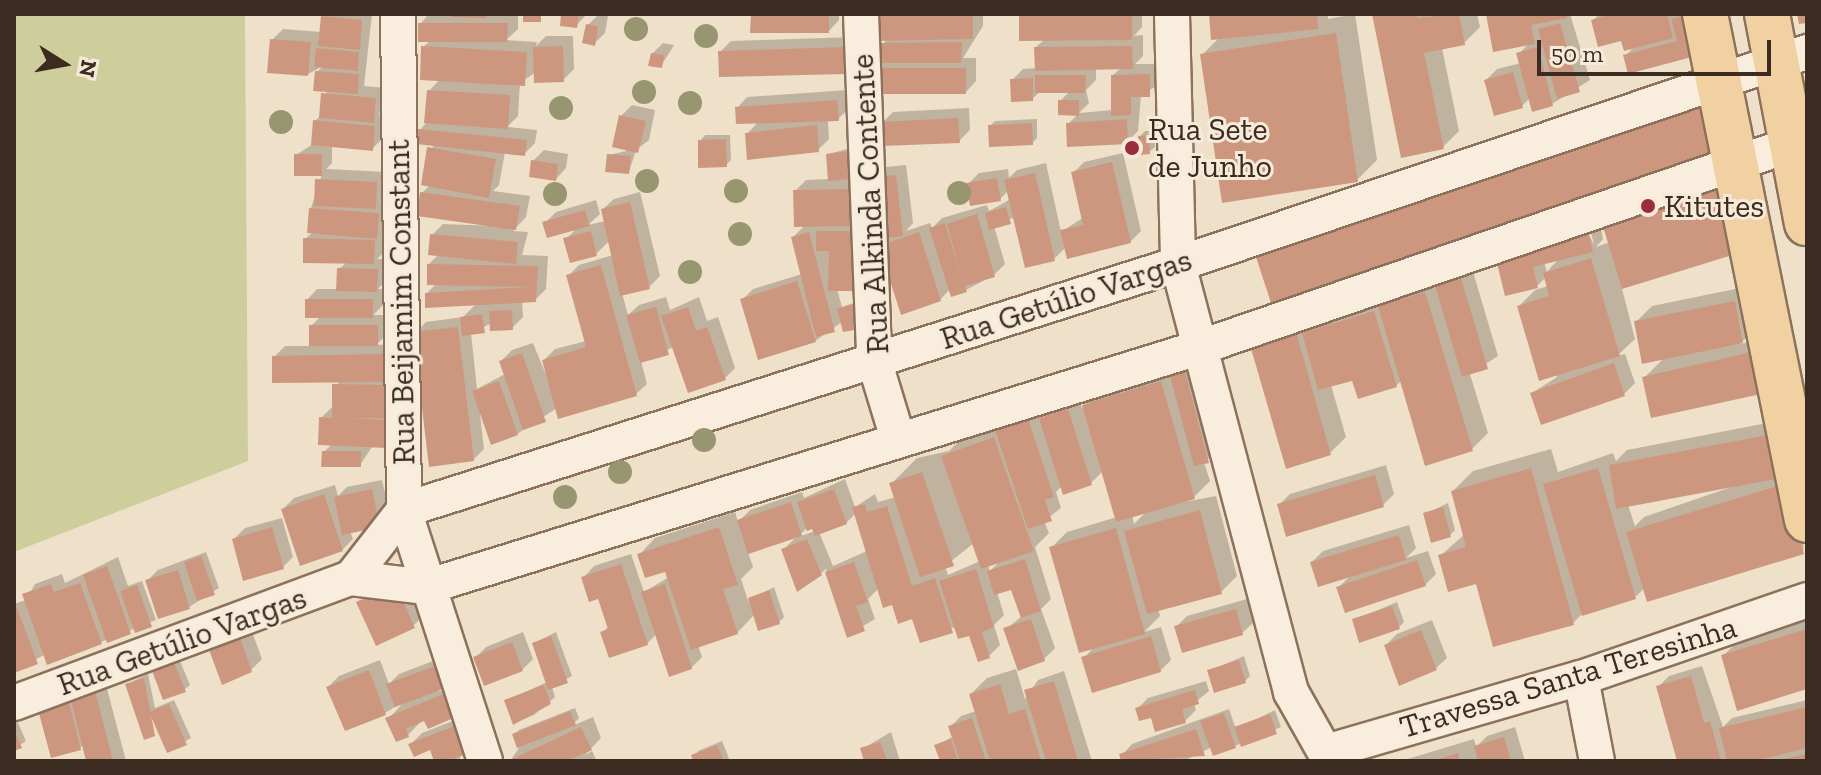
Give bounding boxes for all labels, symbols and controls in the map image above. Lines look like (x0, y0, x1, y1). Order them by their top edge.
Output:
north arrow (24, 24, 104, 104)
scale bar (1541, 24, 1775, 74)
text: 50 m (1551, 39, 1603, 68)
street label: Rua Alkinda Contente (843, 52, 897, 356)
text: N (73, 58, 103, 79)
place label: Rua Sete de Junho (1148, 111, 1272, 186)
street label: Rua Beijamim Constant (379, 139, 423, 465)
marker: Rua Sete de Junho (1123, 139, 1141, 157)
place label: Kitutes (1664, 187, 1764, 225)
marker: Kitutes (1639, 197, 1657, 215)
street label: Rua Getúlio Vargas (935, 240, 1197, 358)
street label: Rua Getúlio Vargas (52, 578, 312, 704)
street label: Travessa Santa Teresinha (1395, 607, 1741, 747)

